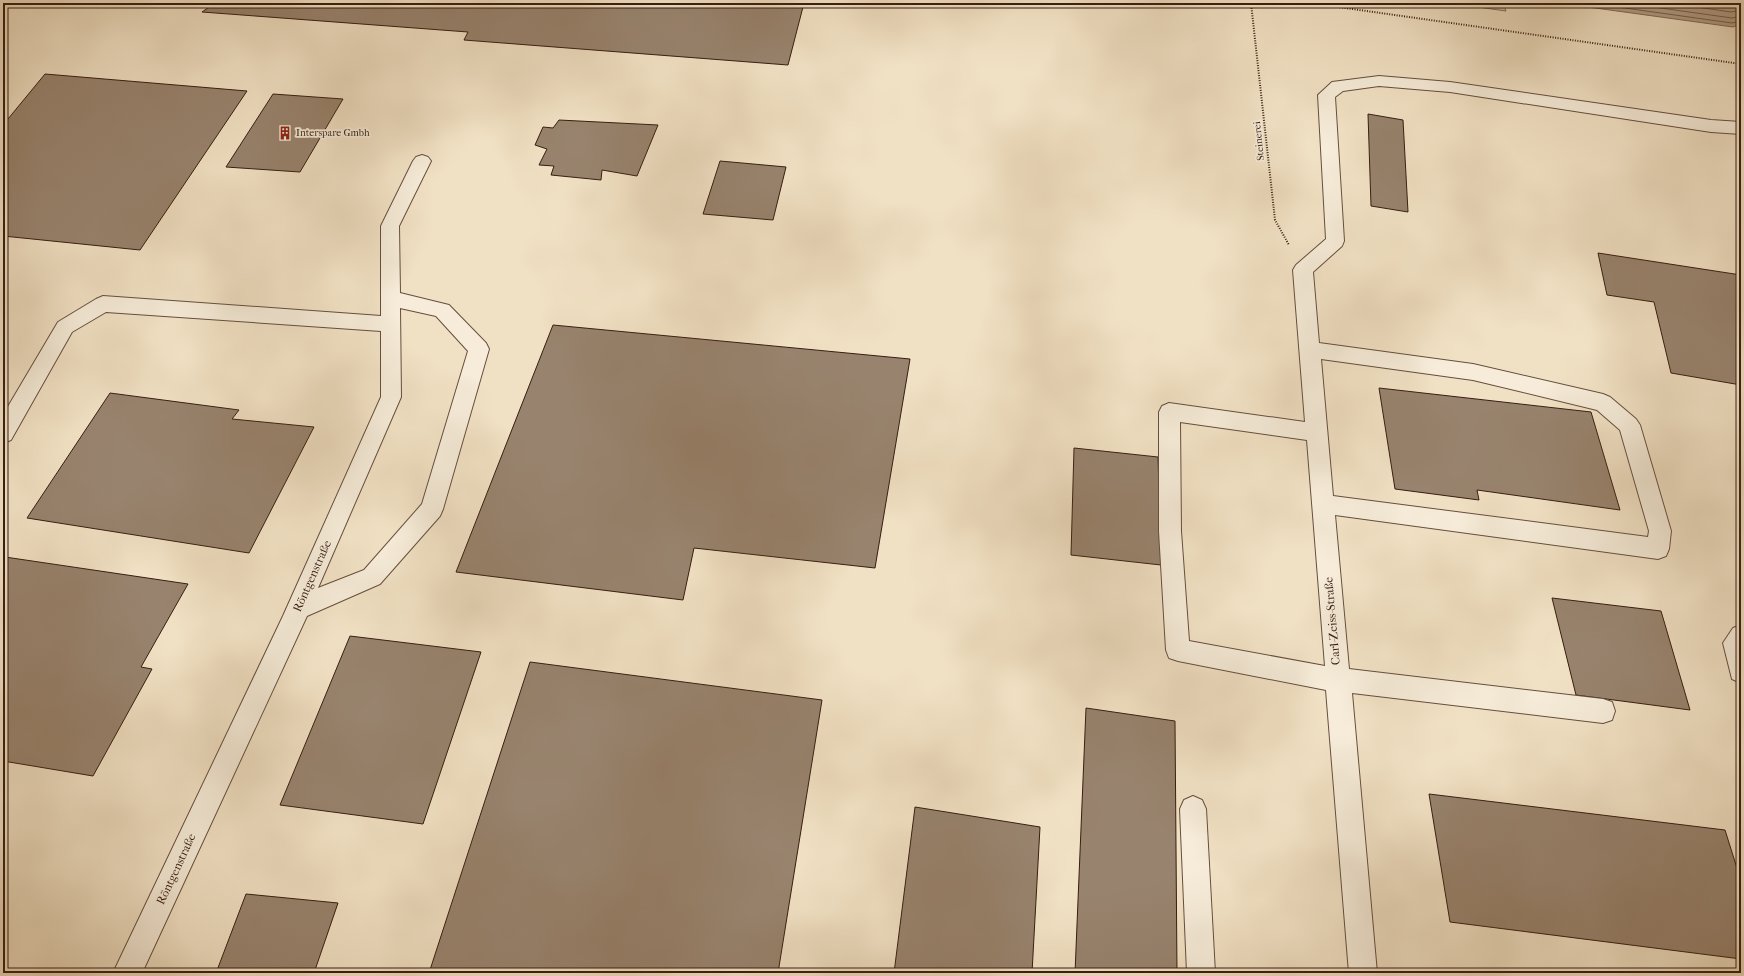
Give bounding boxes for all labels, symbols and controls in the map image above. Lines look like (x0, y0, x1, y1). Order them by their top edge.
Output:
street label: Steinerei (1251, 121, 1267, 161)
building icon: Interspare Gmbh (277, 125, 293, 141)
place label: Interspare Gmbh (296, 127, 370, 139)
street label: Röntgenstraße (290, 538, 334, 614)
street label: Carl-Zeiss-Straße (1321, 576, 1343, 666)
street label: Röntgenstraße (153, 831, 199, 907)

